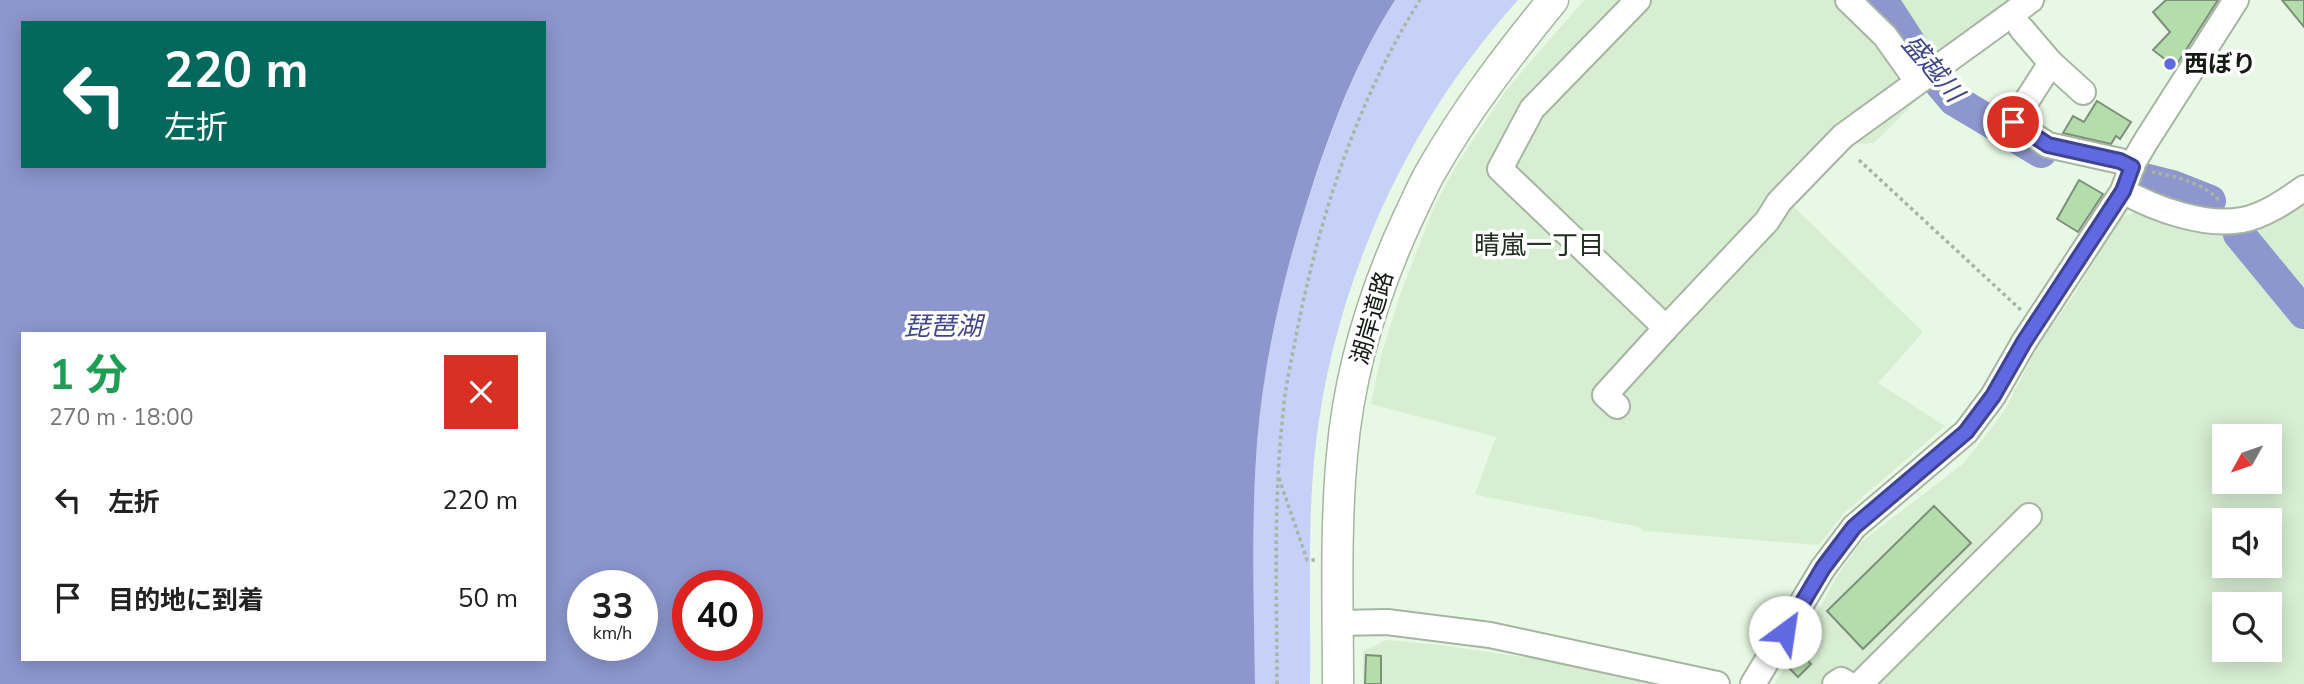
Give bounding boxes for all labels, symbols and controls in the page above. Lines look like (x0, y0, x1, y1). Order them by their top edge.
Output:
water label: 盛越川 (1894, 27, 1973, 112)
text: 220 m (164, 37, 308, 104)
place label: 西ぼり (2184, 48, 2256, 80)
icon: left (49, 49, 140, 140)
marker: 西ぼり (2162, 56, 2178, 72)
pin (1983, 92, 2043, 152)
icon: arrive (1994, 103, 2032, 141)
text: 左折 (164, 106, 228, 149)
district label: 晴嵐一丁目 (1474, 228, 1604, 263)
street label: 湖岸道路 (1343, 267, 1401, 369)
water label: 琵琶湖 (904, 309, 986, 344)
text: 1 分 (49, 347, 128, 404)
button: close (444, 355, 518, 429)
text: 270 m · 18:00 (49, 402, 194, 433)
north arrow (2212, 424, 2282, 494)
map controls (2212, 424, 2282, 662)
icon: left (49, 481, 87, 519)
text: 220 m (442, 483, 518, 518)
text: 左折 (108, 485, 160, 520)
button: sound (2212, 508, 2282, 578)
speed limit sign: 40 (672, 570, 763, 661)
icon: arrive (49, 579, 87, 617)
text: 50 m (458, 581, 518, 616)
text: 目的地に到着 (108, 583, 264, 618)
text: 33 (591, 583, 634, 630)
button: search (2212, 592, 2282, 662)
position arrow (1748, 595, 1822, 669)
text: km/h (593, 621, 632, 645)

